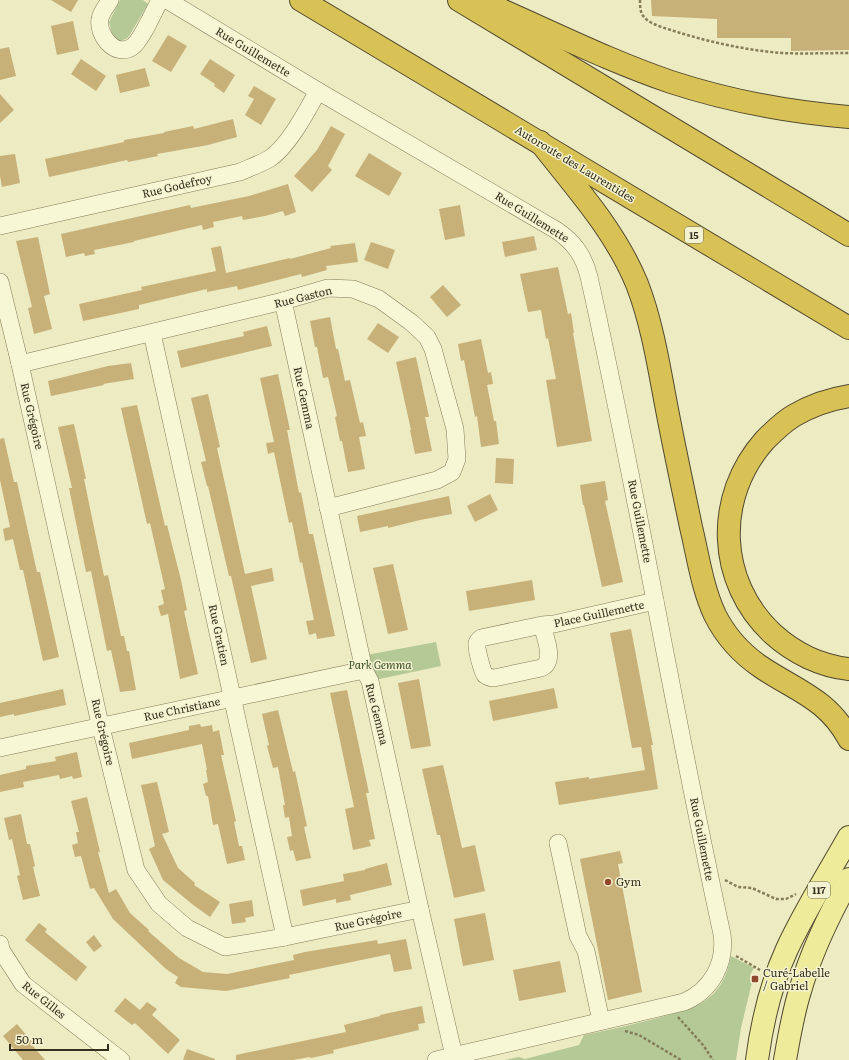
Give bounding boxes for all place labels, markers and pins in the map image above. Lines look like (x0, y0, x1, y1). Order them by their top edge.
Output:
place label: Gym (616, 873, 641, 889)
marker: Gym (603, 877, 613, 887)
place label: Curé-Labelle / Gabriel (763, 964, 830, 993)
marker: Curé-Labelle / Gabriel (750, 974, 760, 984)

